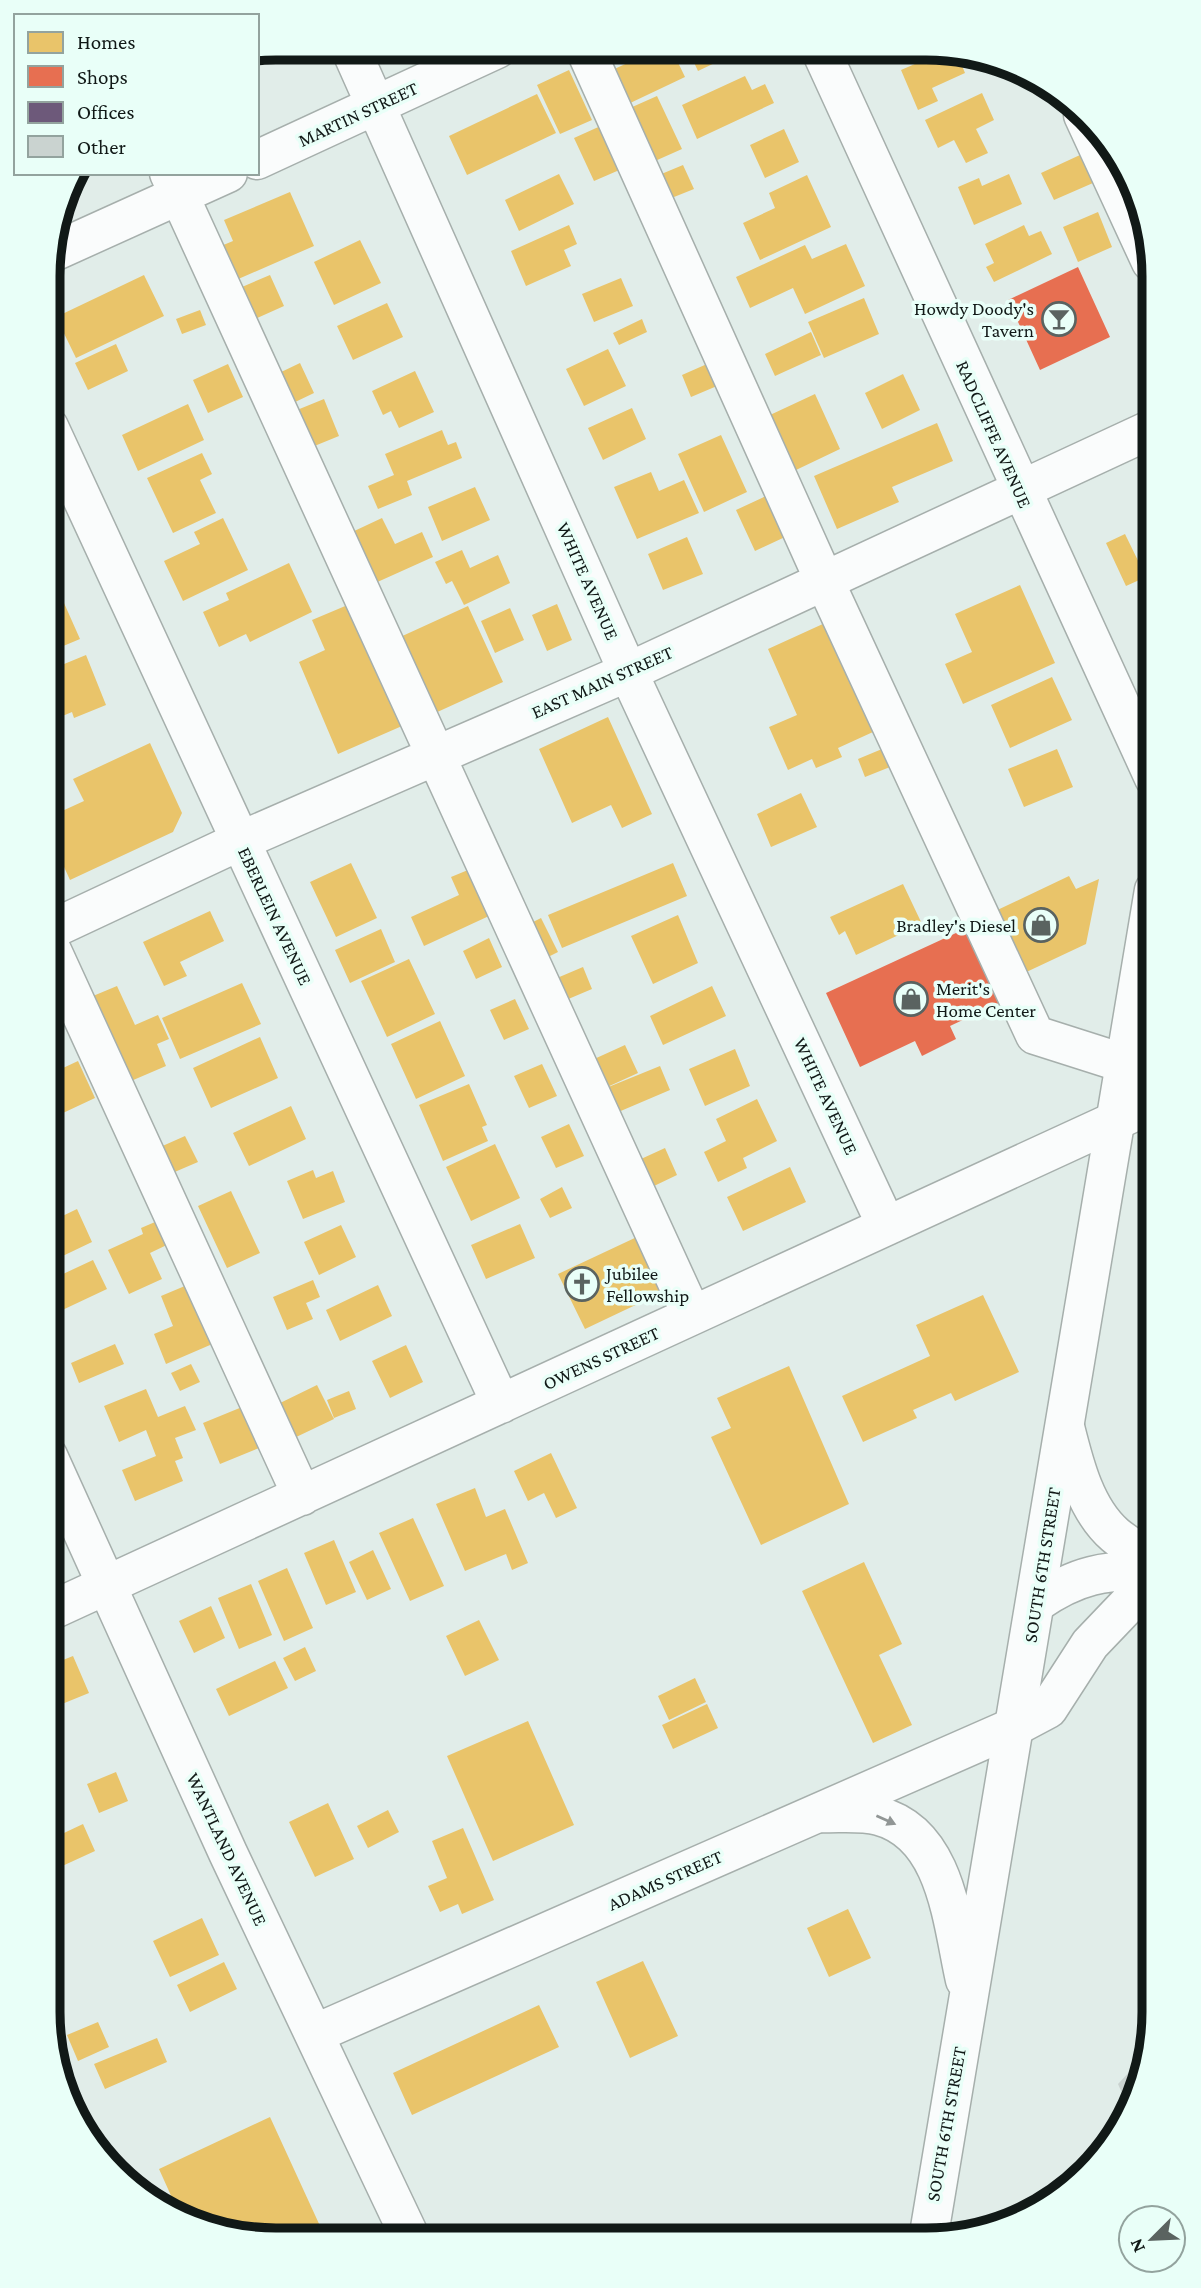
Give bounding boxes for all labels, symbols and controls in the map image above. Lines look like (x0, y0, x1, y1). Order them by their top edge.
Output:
legend (14, 14, 259, 175)
text: Homes (77, 30, 136, 54)
text: Shops (77, 65, 128, 89)
street label: MARTIN STREET (295, 77, 422, 151)
text: Offices (77, 100, 135, 124)
text: Other (77, 135, 127, 159)
place label: Howdy Doody's Tavern (914, 298, 1034, 341)
bar icon: Howdy Doody's Tavern (1040, 300, 1078, 338)
street label: RADCLIFFE AVENUE (952, 357, 1036, 511)
street label: WHITE AVENUE (553, 519, 623, 643)
street label: EAST MAIN STREET (528, 641, 677, 723)
street label: EBERLEIN AVENUE (234, 844, 316, 988)
shop icon: Bradley's Diesel (1022, 906, 1060, 944)
place label: Bradley's Diesel (896, 915, 1016, 936)
place label: Merit's Home Center (936, 978, 1036, 1021)
shop icon: Merit's Home Center (892, 980, 930, 1018)
street label: WHITE AVENUE (790, 1034, 862, 1158)
place label: Jubilee Fellowship (604, 1263, 689, 1306)
church icon: Jubilee Fellowship (563, 1265, 601, 1303)
street label: OWENS STREET (540, 1322, 663, 1394)
street label: SOUTH 6TH STREET (1019, 1485, 1065, 1644)
street label: WANTLAND AVENUE (182, 1769, 272, 1929)
one-way arrow (876, 1814, 896, 1826)
street label: ADAMS STREET (605, 1845, 726, 1915)
street label: SOUTH 6TH STREET (922, 2044, 970, 2203)
north arrow (1117, 2204, 1187, 2274)
text: N (1125, 2235, 1149, 2256)

